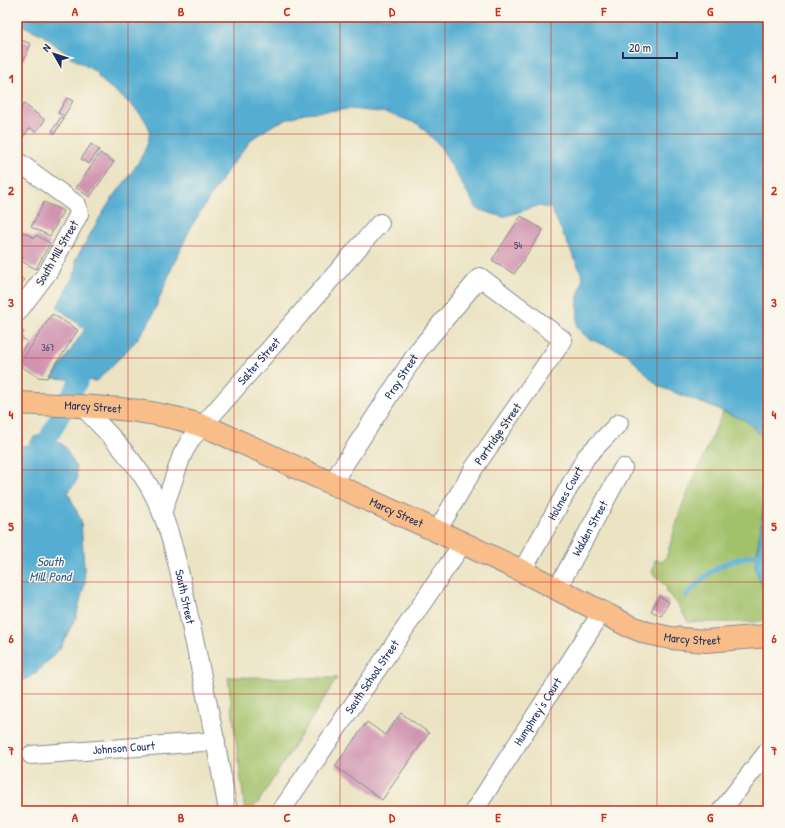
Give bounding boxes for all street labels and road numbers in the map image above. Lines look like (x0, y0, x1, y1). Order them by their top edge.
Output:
street label: South Mill Street (31, 216, 83, 289)
street label: Salter Street (233, 333, 285, 388)
street label: Pray Street (380, 350, 422, 402)
street label: Marcy Street (64, 396, 123, 417)
street label: Partridge Street (470, 399, 526, 468)
street label: Holmes Court (543, 463, 587, 523)
street label: Marcy Street (367, 493, 427, 532)
street label: Walden Street (568, 497, 612, 559)
street label: South Street (171, 568, 200, 626)
street label: Marcy Street (662, 628, 722, 649)
street label: South School Street (340, 636, 403, 717)
street label: Humphrey's Court (509, 674, 566, 749)
street label: Johnson Court (92, 737, 156, 758)

